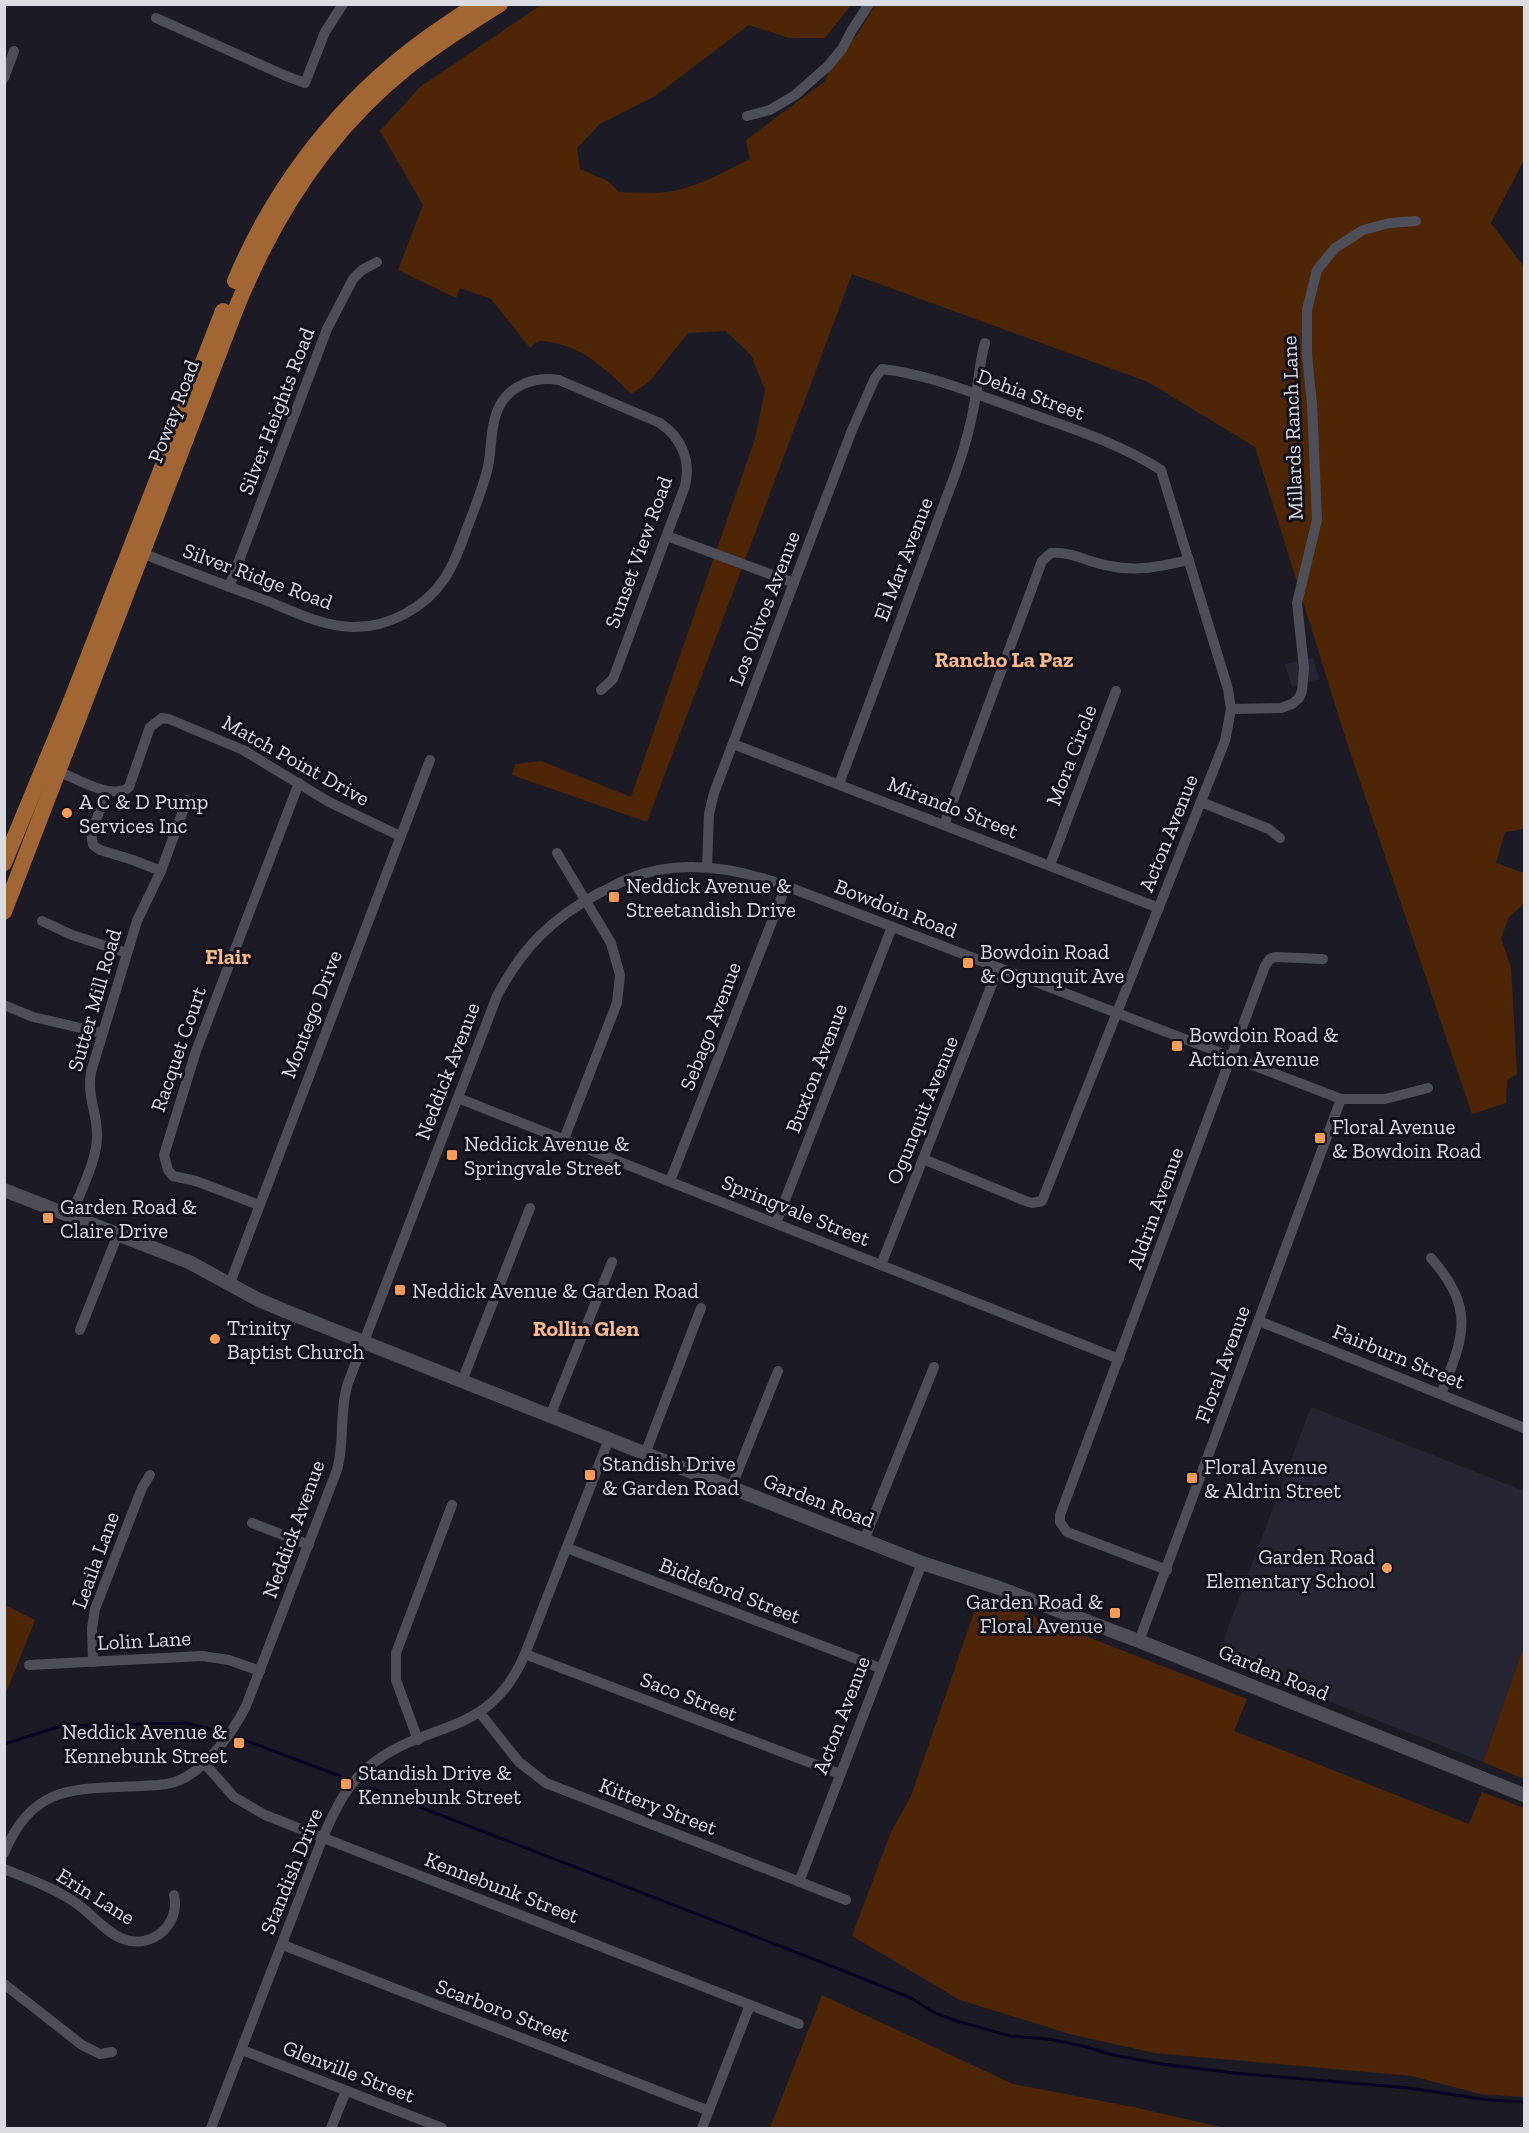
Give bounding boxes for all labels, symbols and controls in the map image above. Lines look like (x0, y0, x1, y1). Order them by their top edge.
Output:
street label: Silver Heights Road (233, 323, 320, 498)
street label: Millards Ranch Lane (1276, 335, 1308, 521)
street label: Poway Road (142, 356, 204, 466)
street label: Dehia Street (974, 363, 1088, 425)
street label: Sunset View Road (599, 472, 677, 632)
street label: El Mar Avenue (868, 494, 938, 624)
street label: Los Olivos Avenue (723, 527, 805, 689)
street label: Silver Ridge Road (180, 537, 337, 615)
district label: Rancho La Paz (934, 646, 1074, 673)
street label: Mora Circle (1040, 701, 1102, 809)
street label: Match Point Drive (218, 709, 374, 811)
street label: Mirando Street (884, 771, 1022, 843)
street label: Acton Avenue (1133, 771, 1203, 895)
place label: A C & D Pump Services Inc (79, 789, 208, 838)
marker: A C & D Pump Services Inc (60, 806, 74, 820)
place label: Neddick Avenue & Streetandish Drive (626, 873, 796, 922)
street label: Bowdoin Road (831, 873, 961, 943)
marker: Neddick Avenue & Streetandish Drive (607, 890, 621, 904)
street label: Sutter Mill Road (62, 925, 126, 1074)
place label: Bowdoin Road & Ogunquit Ave (980, 939, 1125, 988)
district label: Flair (205, 943, 251, 970)
street label: Montego Drive (275, 946, 347, 1081)
marker: Bowdoin Road & Ogunquit Ave (961, 956, 975, 970)
street label: Sebago Avenue (674, 958, 746, 1094)
street label: Racquet Court (145, 983, 211, 1115)
street label: Neddick Avenue (409, 999, 485, 1143)
street label: Buxton Avenue (780, 1000, 852, 1136)
place label: Bowdoin Road & Action Avenue (1189, 1022, 1338, 1071)
street label: Ogunquit Avenue (881, 1032, 963, 1188)
marker: Bowdoin Road & Action Avenue (1170, 1039, 1184, 1053)
place label: Floral Avenue & Bowdoin Road (1332, 1114, 1482, 1163)
place label: Neddick Avenue & Springvale Street (464, 1131, 629, 1180)
marker: Floral Avenue & Bowdoin Road (1313, 1131, 1327, 1145)
street label: Aldrin Avenue (1121, 1143, 1189, 1272)
marker: Neddick Avenue & Springvale Street (445, 1148, 459, 1162)
street label: Springvale Street (718, 1169, 874, 1251)
place label: Garden Road & Claire Drive (60, 1194, 197, 1243)
marker: Garden Road & Claire Drive (41, 1211, 55, 1225)
place label: Neddick Avenue & Garden Road (412, 1278, 699, 1303)
marker: Neddick Avenue & Garden Road (393, 1283, 407, 1297)
street label: Floral Avenue (1189, 1302, 1255, 1426)
place label: Trinity Baptist Church (227, 1315, 364, 1364)
district label: Rollin Glen (533, 1315, 639, 1342)
street label: Fairburn Street (1329, 1318, 1469, 1394)
marker: Trinity Baptist Church (208, 1332, 222, 1346)
place label: Standish Drive & Garden Road (602, 1451, 739, 1500)
place label: Floral Avenue & Aldrin Street (1204, 1454, 1341, 1503)
street label: Neddick Avenue (256, 1456, 330, 1601)
street label: Garden Road (760, 1467, 878, 1533)
marker: Standish Drive & Garden Road (583, 1468, 597, 1482)
marker: Floral Avenue & Aldrin Street (1185, 1471, 1199, 1485)
street label: Leaila Lane (66, 1508, 124, 1612)
place label: Garden Road Elementary School (1206, 1544, 1375, 1593)
street label: Biddeford Street (656, 1552, 804, 1628)
marker: Garden Road Elementary School (1380, 1561, 1394, 1575)
place label: Garden Road & Floral Avenue (966, 1589, 1103, 1638)
marker: Garden Road & Floral Avenue (1108, 1606, 1122, 1620)
street label: Lolin Lane (96, 1625, 192, 1655)
street label: Garden Road (1215, 1639, 1333, 1706)
street label: Acton Avenue (807, 1652, 875, 1777)
street label: Saco Street (637, 1666, 741, 1726)
place label: Neddick Avenue & Kennebunk Street (62, 1719, 227, 1768)
marker: Neddick Avenue & Kennebunk Street (232, 1736, 246, 1750)
place label: Standish Drive & Kennebunk Street (358, 1760, 521, 1809)
street label: Kittery Street (596, 1772, 721, 1840)
marker: Standish Drive & Kennebunk Street (339, 1777, 353, 1791)
street label: Standish Drive (254, 1804, 328, 1938)
street label: Kennebunk Street (421, 1846, 583, 1928)
street label: Erin Lane (52, 1862, 140, 1930)
street label: Scarboro Street (432, 1973, 574, 2047)
street label: Glenville Street (280, 2034, 419, 2108)

